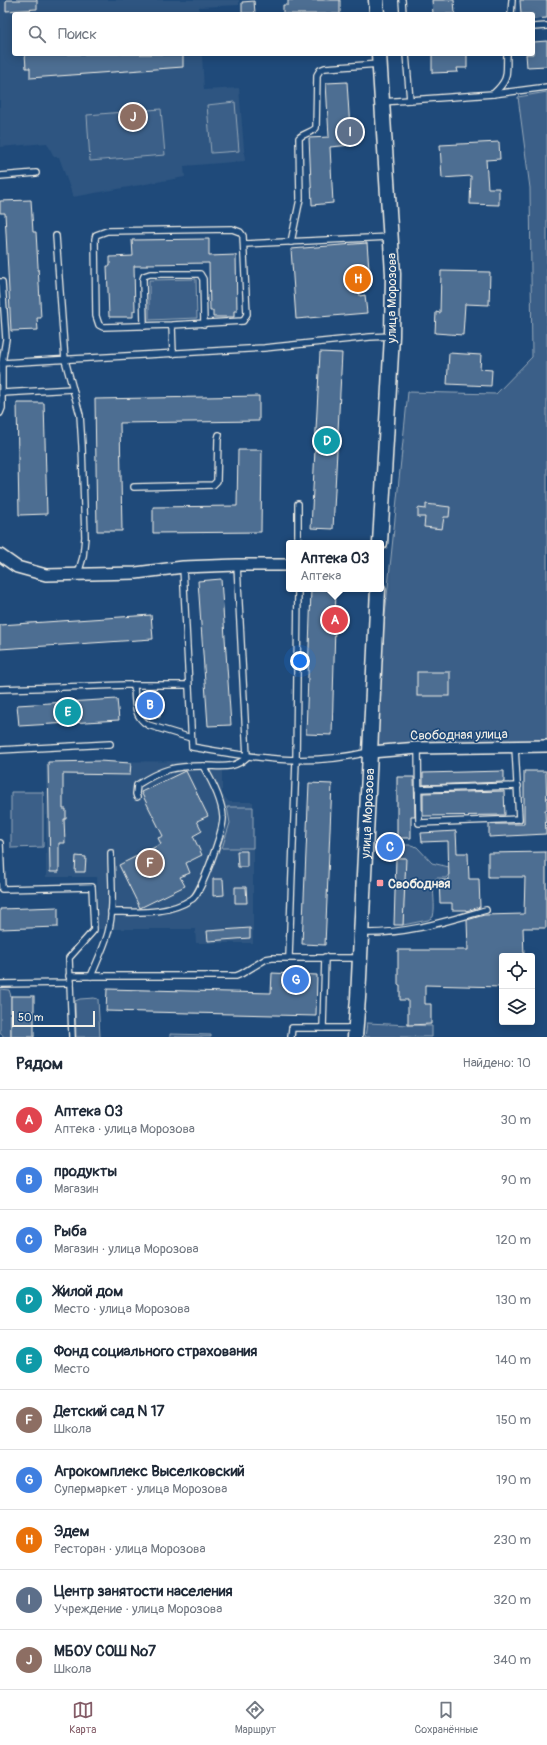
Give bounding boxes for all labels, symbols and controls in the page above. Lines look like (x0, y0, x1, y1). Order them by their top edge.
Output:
search box (12, 12, 535, 56)
icon: search (26, 23, 48, 45)
text: Поиск (58, 25, 97, 44)
pin: J (120, 102, 146, 132)
pin: I (337, 117, 363, 147)
street label: улица Морозова (384, 253, 400, 344)
pin: H (345, 264, 371, 294)
pin: D (314, 426, 340, 456)
popup (286, 540, 384, 592)
text: Аптека 03 (301, 549, 369, 568)
text: Аптека (301, 568, 341, 584)
pin: A (322, 605, 348, 635)
your location (290, 651, 310, 671)
pin: B (137, 690, 163, 720)
pin: E (55, 697, 81, 727)
street label: Свободная улица (410, 726, 508, 744)
street label: улица Морозова (358, 768, 378, 860)
pin: C (377, 832, 403, 862)
pin: F (137, 848, 163, 878)
place label: Свободная (388, 876, 450, 892)
marker: Свободная (375, 878, 385, 888)
map controls (499, 953, 535, 1025)
button: locate (499, 953, 535, 989)
pin: G (283, 965, 309, 995)
button: layers (499, 989, 535, 1025)
scale bar (12, 1009, 95, 1028)
text: 50 m (18, 1011, 44, 1024)
text: Рядом (16, 1053, 63, 1074)
text: Найдено: 10 (463, 1055, 531, 1071)
text: Аптека 03 (54, 1102, 123, 1121)
text: A (25, 1112, 33, 1128)
text: 30 m (501, 1112, 531, 1128)
text: Аптека · улица Морозова (54, 1121, 195, 1137)
text: продукты (54, 1162, 117, 1181)
text: B (25, 1172, 33, 1188)
text: 90 m (501, 1172, 531, 1188)
text: Магазин (54, 1181, 98, 1197)
text: Рыба (54, 1222, 87, 1241)
text: C (25, 1232, 33, 1248)
text: 120 m (495, 1232, 531, 1248)
text: Магазин · улица Морозова (54, 1241, 199, 1257)
text: Жилой дом (54, 1282, 123, 1301)
text: D (25, 1292, 33, 1308)
text: 130 m (495, 1292, 531, 1308)
text: Место · улица Морозова (54, 1301, 190, 1317)
text: Фонд социального страхования (54, 1342, 257, 1361)
text: E (26, 1352, 32, 1368)
text: 140 m (495, 1352, 531, 1368)
text: Место (54, 1361, 90, 1377)
text: Детский сад N 17 (54, 1402, 164, 1421)
text: F (25, 1412, 33, 1428)
text: 150 m (496, 1412, 531, 1428)
text: Школа (54, 1421, 91, 1437)
text: Агрокомплекс Выселковский (54, 1462, 245, 1481)
text: G (25, 1472, 33, 1488)
text: 190 m (496, 1472, 531, 1488)
text: Супермаркет · улица Морозова (54, 1481, 227, 1497)
text: Эдем (54, 1522, 89, 1541)
text: H (25, 1532, 33, 1548)
text: 230 m (494, 1532, 531, 1548)
text: Ресторан · улица Морозова (54, 1541, 206, 1557)
text: Центр занятости населения (54, 1582, 232, 1601)
text: I (27, 1592, 31, 1608)
text: 320 m (493, 1592, 531, 1608)
text: Учреждение · улица Морозова (54, 1601, 222, 1617)
text: МБОУ СОШ №7 (54, 1642, 156, 1661)
text: J (26, 1652, 32, 1668)
text: 340 m (493, 1652, 531, 1668)
text: Школа (54, 1661, 91, 1677)
tab: Карта (69, 1699, 96, 1736)
tab: Маршрут (235, 1699, 276, 1736)
tab: Сохранённые (414, 1699, 478, 1736)

